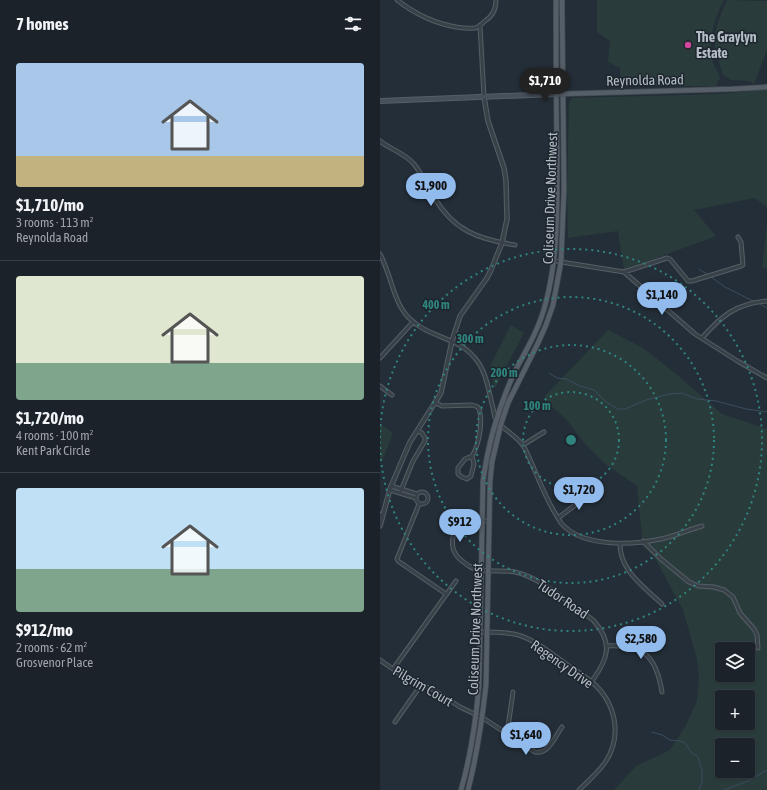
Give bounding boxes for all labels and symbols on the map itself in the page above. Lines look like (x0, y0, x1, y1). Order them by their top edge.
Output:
place label: The Graylyn Estate (696, 29, 757, 61)
marker: The Graylyn Estate (683, 40, 693, 50)
pin: $1,710 (512, 68, 578, 102)
street label: Reynolda Road (606, 71, 684, 89)
street label: Coliseum Drive Northwest (540, 132, 560, 264)
pin: $1,900 (398, 173, 464, 207)
pin: $1,140 (629, 282, 695, 316)
text: 400 m (421, 298, 450, 312)
text: 300 m (456, 332, 484, 346)
text: 200 m (490, 366, 518, 380)
text: 100 m (523, 399, 551, 413)
centre of rings (564, 433, 578, 447)
pin: $1,720 (546, 477, 612, 511)
pin: $912 (436, 509, 484, 543)
street label: Coliseum Drive Northwest (465, 563, 485, 695)
street label: Tudor Road (534, 576, 592, 622)
pin: $2,580 (608, 626, 674, 660)
street label: Regency Drive (528, 637, 596, 691)
street label: Pilgrim Court (390, 662, 456, 710)
pin: $1,640 (493, 722, 559, 756)

